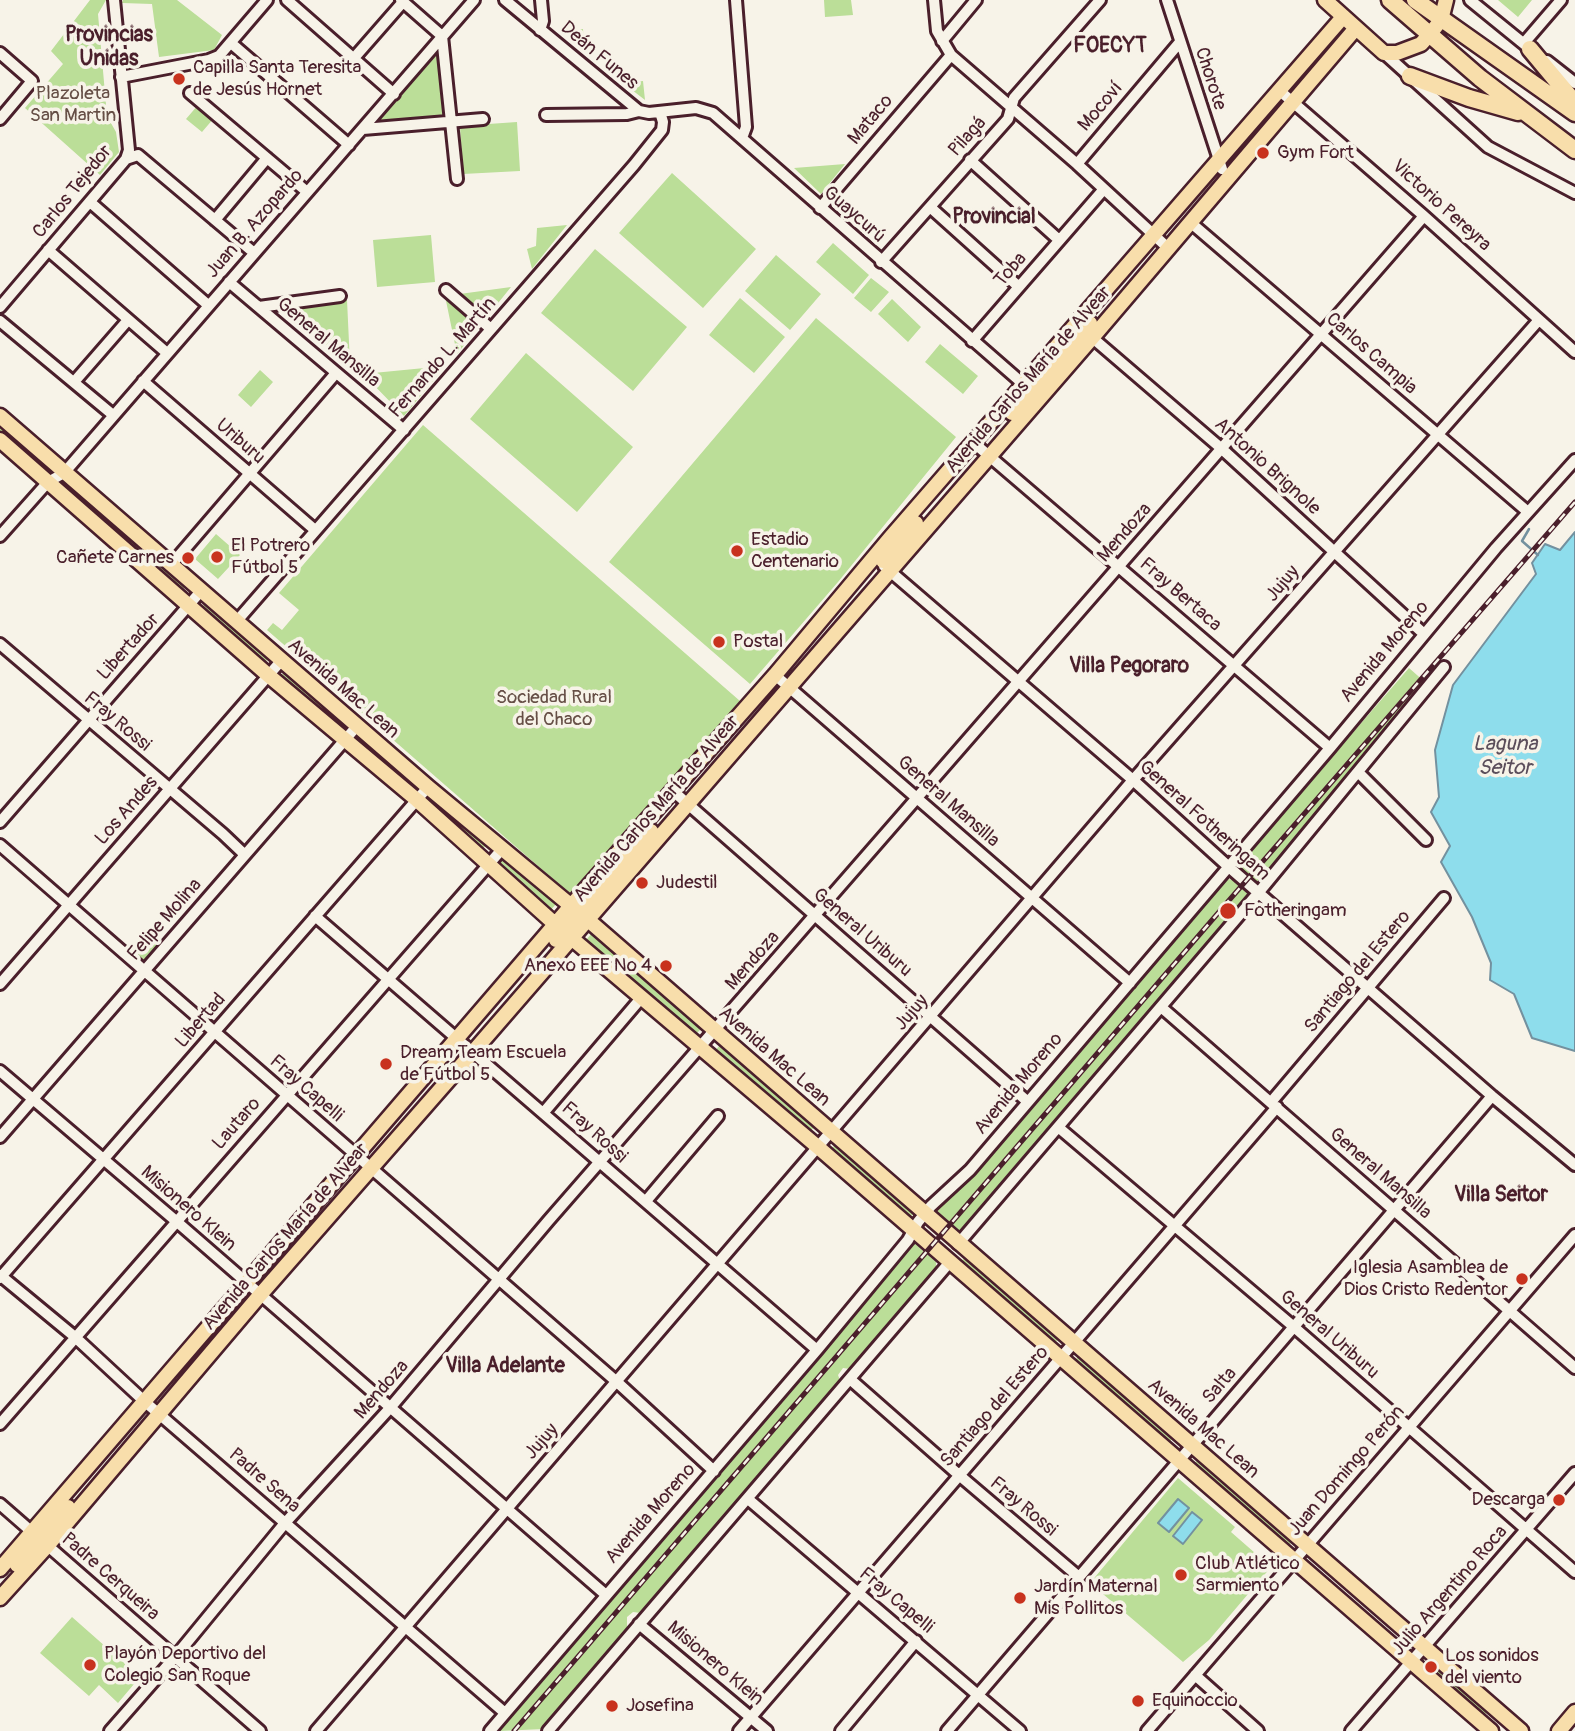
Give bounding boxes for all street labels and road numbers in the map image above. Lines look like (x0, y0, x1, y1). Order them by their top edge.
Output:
street label: Deán Funes (555, 17, 643, 95)
street label: Chorote (1189, 45, 1231, 113)
street label: Mocoví (1074, 78, 1128, 136)
street label: Mataco (844, 90, 898, 150)
street label: Pilagá (944, 112, 992, 162)
street label: Carlos Tejedor (29, 141, 117, 243)
street label: Victorio Pereyra (1387, 155, 1495, 257)
street label: Juan B. Azopardo (202, 165, 308, 283)
street label: Guaycurú (818, 182, 890, 248)
street label: Toba (990, 248, 1032, 292)
street label: Avenida Carlos María de Alvear (941, 282, 1117, 478)
street label: General Mansilla (272, 293, 384, 393)
street label: Fernando L. Martín (385, 293, 501, 423)
street label: Carlos Campia (1321, 308, 1421, 400)
street label: Antonio Brignole (1209, 413, 1325, 521)
street label: Uriburu (211, 414, 269, 470)
street label: Mendoza (1093, 499, 1157, 567)
street label: Fray Bertaca (1134, 553, 1226, 637)
street label: Jujuy (1261, 561, 1305, 607)
street label: Avenida Moreno (1336, 597, 1434, 707)
street label: Libertador (93, 609, 165, 685)
street label: Avenida Mac Lean (282, 634, 404, 744)
street label: Fray Rossi (79, 687, 155, 757)
street label: Avenida Carlos María de Alvear (569, 711, 745, 907)
street label: General Mansilla (892, 751, 1004, 853)
street label: General Fotheringam (1134, 756, 1274, 886)
street label: Los Andes (91, 772, 163, 850)
street label: Felipe Molina (123, 874, 207, 966)
street label: General Uriburu (808, 884, 916, 982)
street label: Santiago del Estero (1300, 906, 1416, 1038)
street label: Mendoza (721, 927, 785, 995)
street label: Libertad (171, 989, 231, 1053)
street label: Jujuy (890, 990, 934, 1036)
street label: Avenida Mac Lean (713, 1002, 835, 1112)
street label: Avenida Moreno (970, 1029, 1068, 1139)
street label: Fray Capelli (264, 1051, 348, 1127)
street label: Lautaro (208, 1093, 266, 1155)
street label: Fray Rossi (556, 1097, 632, 1169)
street label: General Mansilla (1324, 1123, 1436, 1225)
street label: Avenida Carlos María de Alvear (198, 1139, 374, 1335)
street label: Misionero Klein (136, 1161, 240, 1257)
street label: General Uriburu (1275, 1286, 1383, 1384)
street label: Santiago del Estero (936, 1342, 1054, 1472)
street label: Mendoza (350, 1356, 414, 1424)
street label: Salta (1198, 1363, 1242, 1409)
street label: Avenida Mac Lean (1142, 1374, 1264, 1484)
street label: Juan Domingo Perón (1284, 1401, 1410, 1541)
street label: Jujuy (520, 1419, 564, 1465)
street label: Padre Sena (224, 1444, 304, 1518)
street label: Avenida Moreno (601, 1459, 701, 1569)
street label: Fray Rossi (985, 1472, 1061, 1542)
street label: Julio Argentino Roca (1387, 1521, 1513, 1661)
street label: Padre Cerqueira (56, 1528, 164, 1626)
street label: Fray Capelli (854, 1563, 938, 1639)
street label: Misionero Klein (662, 1617, 768, 1711)

